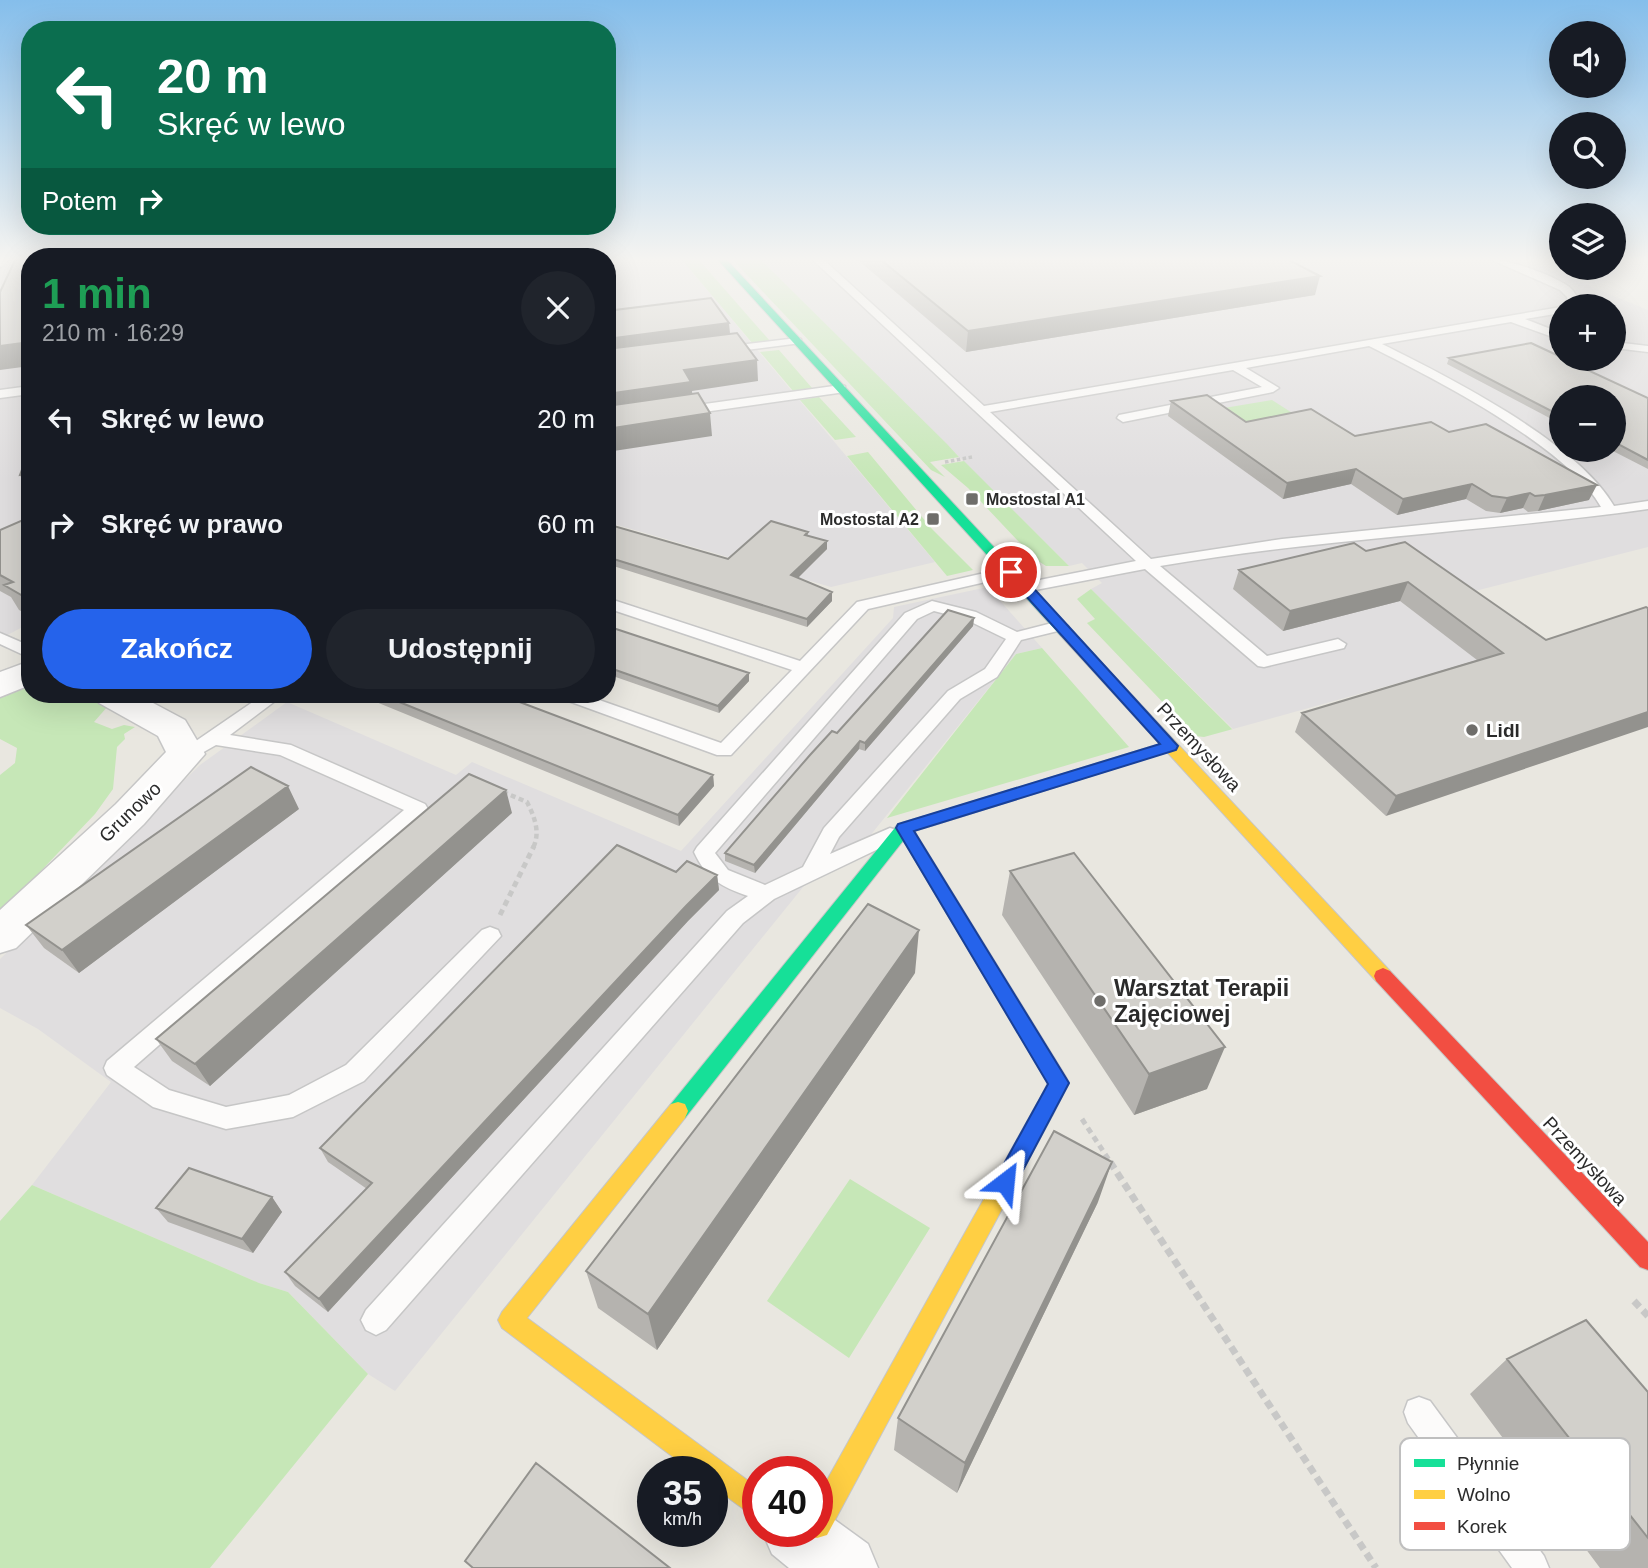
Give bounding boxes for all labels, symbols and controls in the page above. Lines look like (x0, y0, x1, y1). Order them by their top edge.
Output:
map controls (1549, 21, 1626, 462)
button: sound (1549, 21, 1626, 98)
icon: left (42, 49, 133, 140)
text: 20 m (157, 49, 269, 103)
text: Skręć w lewo (157, 106, 346, 142)
button: search (1549, 112, 1626, 189)
icon: right (131, 182, 169, 220)
text: Potem (42, 186, 117, 216)
button: layers (1549, 203, 1626, 280)
text: 1 min (42, 270, 152, 317)
button: close (521, 271, 595, 345)
button: + (1549, 294, 1626, 371)
text: 210 m · 16:29 (42, 320, 184, 346)
button: − (1549, 385, 1626, 462)
icon: left (42, 401, 80, 439)
text: Skręć w lewo (101, 404, 264, 434)
text: 20 m (537, 404, 595, 434)
marker: Mostostal A1 (964, 491, 980, 507)
place label: Mostostal A1 (986, 491, 1085, 508)
icon: right (42, 506, 80, 544)
text: Skręć w prawo (101, 509, 283, 539)
text: 60 m (537, 509, 595, 539)
place label: Mostostal A2 (820, 511, 919, 528)
marker: Mostostal A2 (925, 511, 941, 527)
pin (981, 542, 1041, 602)
icon: arrive (992, 553, 1030, 591)
button: Zakończ (42, 609, 312, 689)
button: Udostępnij (326, 609, 595, 689)
street label: Przemysłowa (1153, 699, 1245, 796)
place label: Lidl (1486, 720, 1520, 741)
marker: Lidl (1464, 722, 1480, 738)
street label: Grunowo (95, 778, 165, 846)
place label: Warsztat Terapii Zajęciowej (1114, 975, 1289, 1027)
marker: Warsztat Terapii Zajęciowej (1092, 993, 1108, 1009)
street label: Przemysłowa (1539, 1113, 1631, 1210)
position arrow (968, 1145, 1042, 1219)
legend (1400, 1438, 1630, 1550)
text: Płynnie (1457, 1453, 1519, 1474)
speed limit sign: 40 (742, 1456, 833, 1547)
text: 35 (663, 1473, 702, 1512)
text: Wolno (1457, 1484, 1511, 1505)
text: km/h (663, 1509, 702, 1529)
text: Korek (1457, 1516, 1507, 1537)

